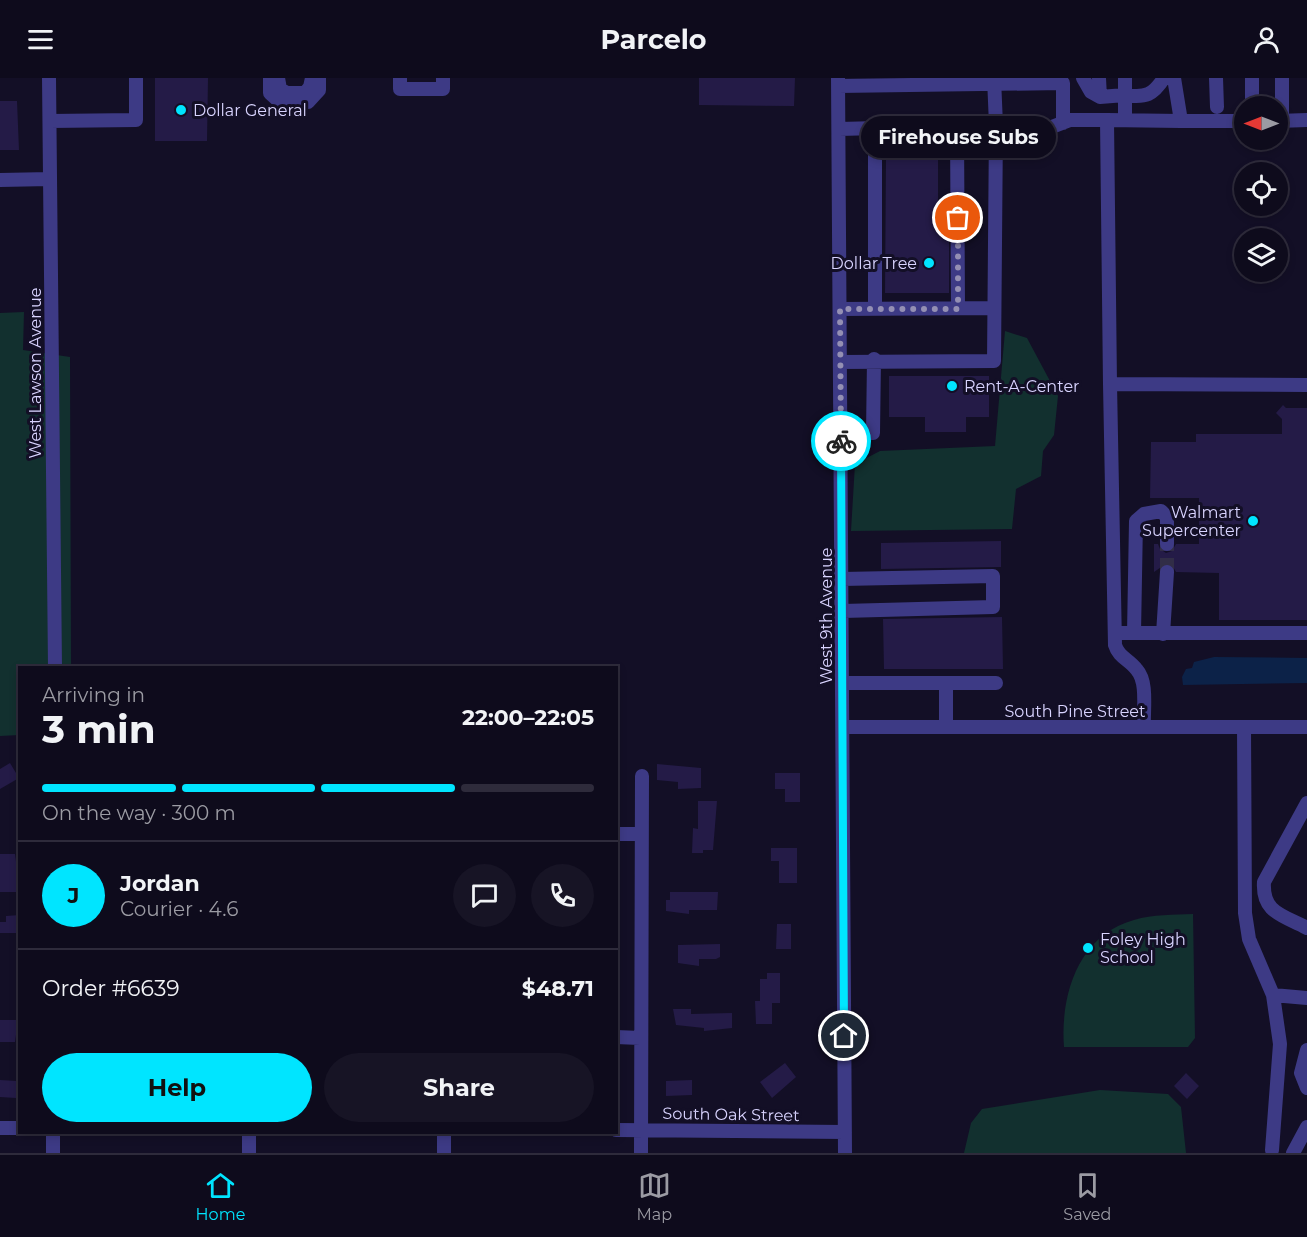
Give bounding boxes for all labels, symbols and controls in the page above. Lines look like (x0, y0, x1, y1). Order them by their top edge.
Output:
icon: menu (24, 23, 57, 56)
text: Parcelo (600, 23, 707, 56)
icon: person (1250, 23, 1283, 56)
north arrow (1234, 96, 1288, 150)
map controls (1234, 96, 1288, 282)
place label: Dollar General (193, 101, 307, 120)
marker: Dollar General (174, 103, 188, 117)
callout: Firehouse Subs (860, 116, 1056, 158)
text: Firehouse Subs (878, 125, 1039, 149)
button: locate (1234, 162, 1288, 216)
pin (932, 192, 983, 243)
icon: bag (941, 201, 974, 234)
button: layers (1234, 228, 1288, 282)
place label: Dollar Tree (831, 254, 917, 273)
marker: Dollar Tree (922, 256, 936, 270)
street label: West Lawson Avenue (26, 288, 45, 458)
place label: Rent-A-Center (964, 377, 1079, 396)
marker: Rent-A-Center (945, 379, 959, 393)
courier (811, 411, 871, 471)
icon: bike (825, 425, 858, 458)
place label: Walmart Supercenter (1142, 503, 1241, 540)
marker: Walmart Supercenter (1246, 514, 1260, 528)
street label: West 9th Avenue (817, 548, 836, 684)
text: Arriving in (42, 683, 145, 707)
street label: South Pine Street (1005, 702, 1146, 721)
text: 22:00–22:05 (462, 704, 594, 731)
text: 3 min (42, 705, 156, 753)
text: On the way · 300 m (42, 801, 236, 825)
button: chat (453, 864, 516, 927)
button: phone (531, 864, 594, 927)
text: Jordan (120, 870, 200, 897)
text: J (68, 882, 79, 909)
text: Courier · 4.6 (120, 897, 238, 921)
place label: Foley High School (1100, 930, 1186, 967)
marker: Foley High School (1081, 941, 1095, 955)
text: Order #6639 (42, 975, 180, 1002)
text: $48.71 (522, 975, 594, 1002)
pin (818, 1010, 869, 1061)
icon: home (827, 1019, 860, 1052)
button: Help (42, 1053, 312, 1122)
button: Share (324, 1053, 594, 1122)
street label: South Oak Street (662, 1104, 800, 1125)
tab: Home (196, 1169, 245, 1224)
tab: Map (637, 1169, 672, 1224)
tab: Saved (1063, 1169, 1111, 1224)

